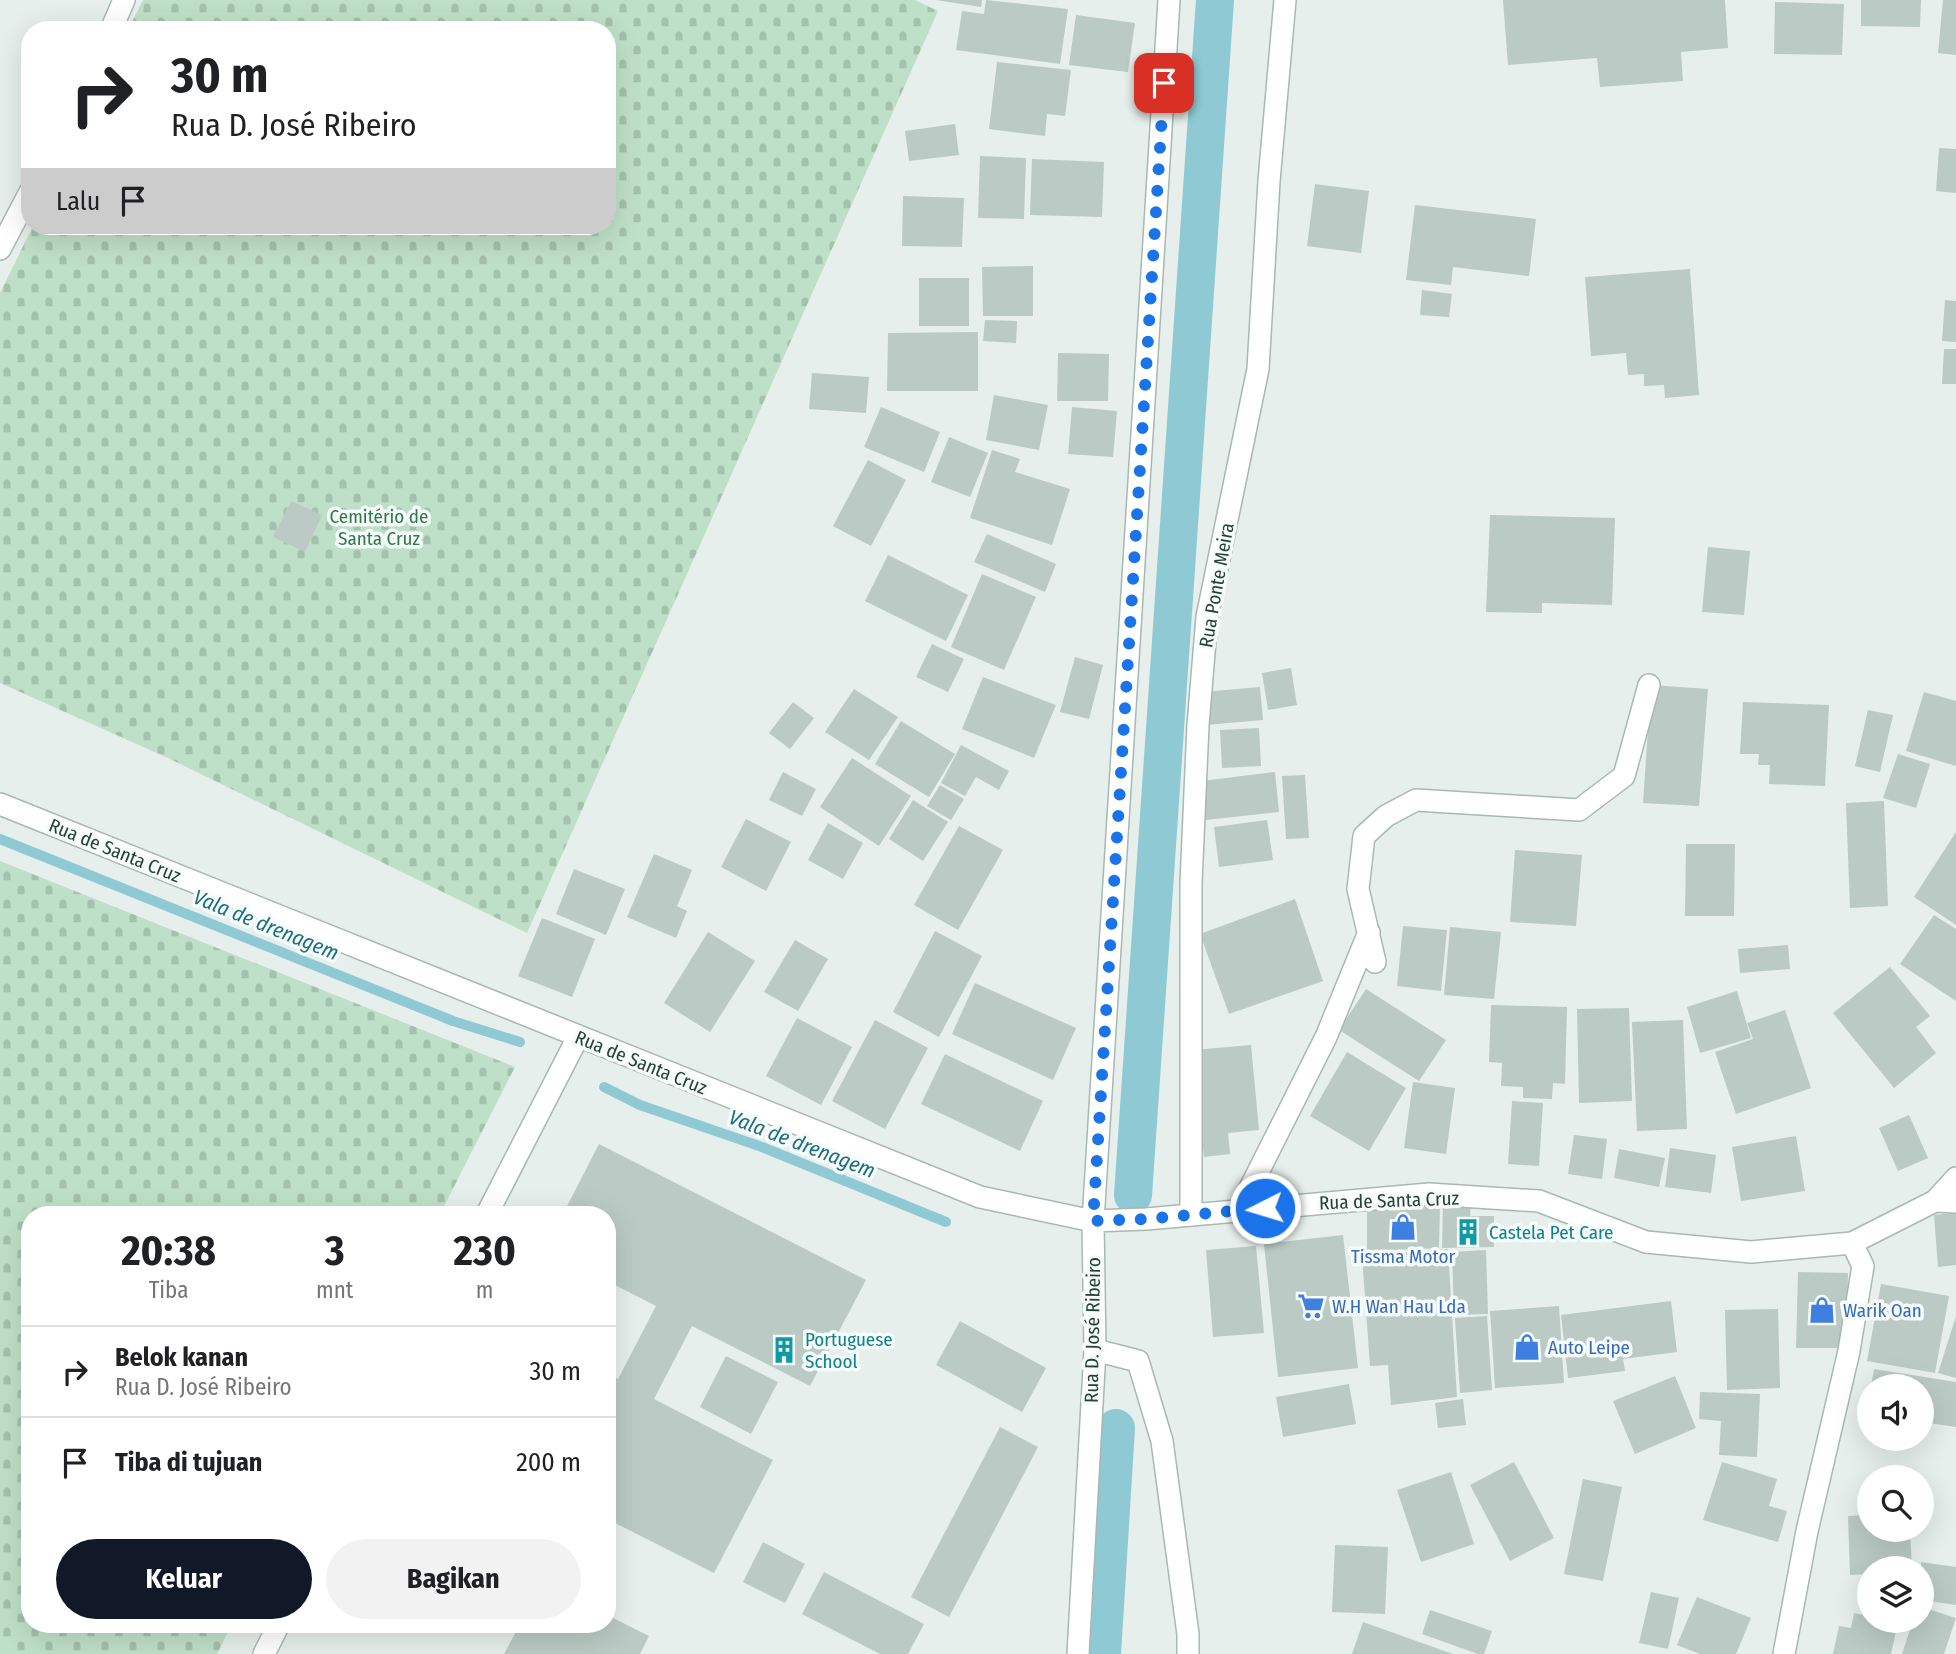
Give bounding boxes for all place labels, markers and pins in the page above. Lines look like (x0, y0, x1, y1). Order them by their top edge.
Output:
pin (1134, 53, 1194, 113)
shop icon: Tissma Motor (1388, 1212, 1418, 1242)
building icon: Castela Pet Care (1453, 1217, 1483, 1247)
place label: Castela Pet Care (1489, 1221, 1613, 1244)
place label: Tissma Motor (1351, 1245, 1455, 1268)
supermarket icon: W.H Wan Hau Lda (1296, 1291, 1326, 1321)
place label: W.H Wan Hau Lda (1332, 1295, 1466, 1318)
shop icon: Warik Oan (1807, 1295, 1837, 1325)
place label: Warik Oan (1843, 1299, 1922, 1322)
place label: Portuguese School (805, 1328, 893, 1373)
shop icon: Auto Leipe (1512, 1332, 1542, 1362)
building icon: Portuguese School (769, 1335, 799, 1365)
place label: Auto Leipe (1548, 1336, 1630, 1359)

